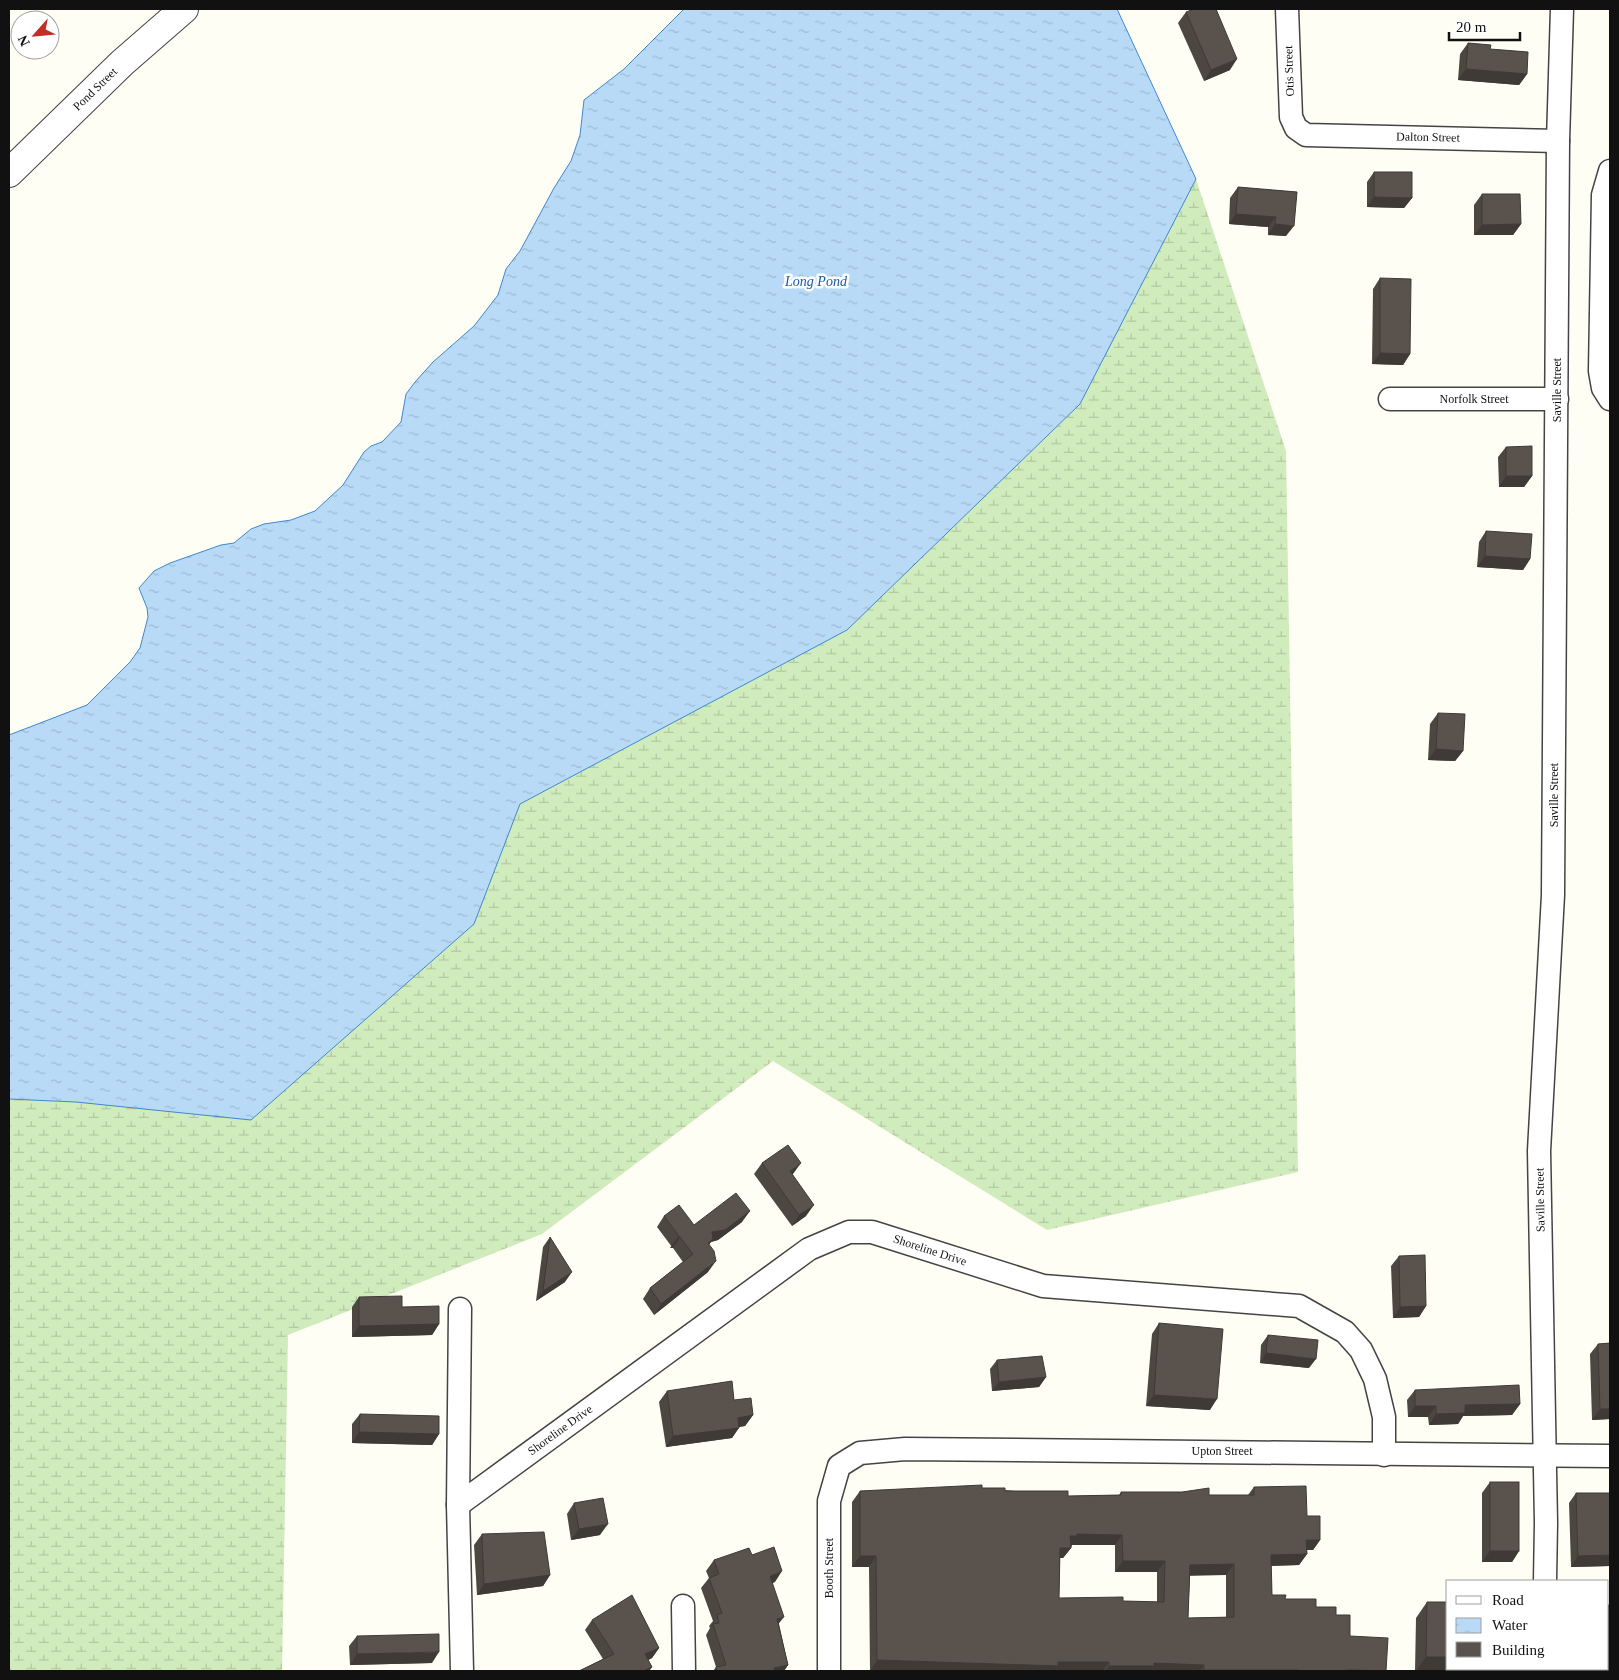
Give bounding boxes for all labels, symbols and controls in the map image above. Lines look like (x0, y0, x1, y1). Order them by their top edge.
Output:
north arrow (10, 10, 60, 60)
scale bar (1449, 10, 1520, 42)
text: 20 m (1456, 19, 1487, 35)
text: N (15, 33, 33, 49)
street label: Otis Street (1281, 45, 1297, 97)
street label: Pond Street (70, 64, 120, 113)
street label: Dalton Street (1396, 129, 1461, 145)
water label: Long Pond (784, 274, 848, 289)
street label: Saville Street (1550, 357, 1564, 422)
street label: Norfolk Street (1440, 392, 1509, 406)
street label: Saville Street (1547, 762, 1561, 827)
street label: Saville Street (1532, 1167, 1548, 1232)
street label: Shoreline Drive (892, 1232, 968, 1268)
street label: Shoreline Drive (525, 1402, 595, 1458)
street label: Upton Street (1192, 1444, 1253, 1458)
street label: Booth Street (822, 1537, 836, 1598)
legend (1446, 1580, 1609, 1670)
text: Road (1492, 1592, 1524, 1608)
text: Water (1492, 1617, 1527, 1633)
text: Building (1492, 1642, 1545, 1658)

